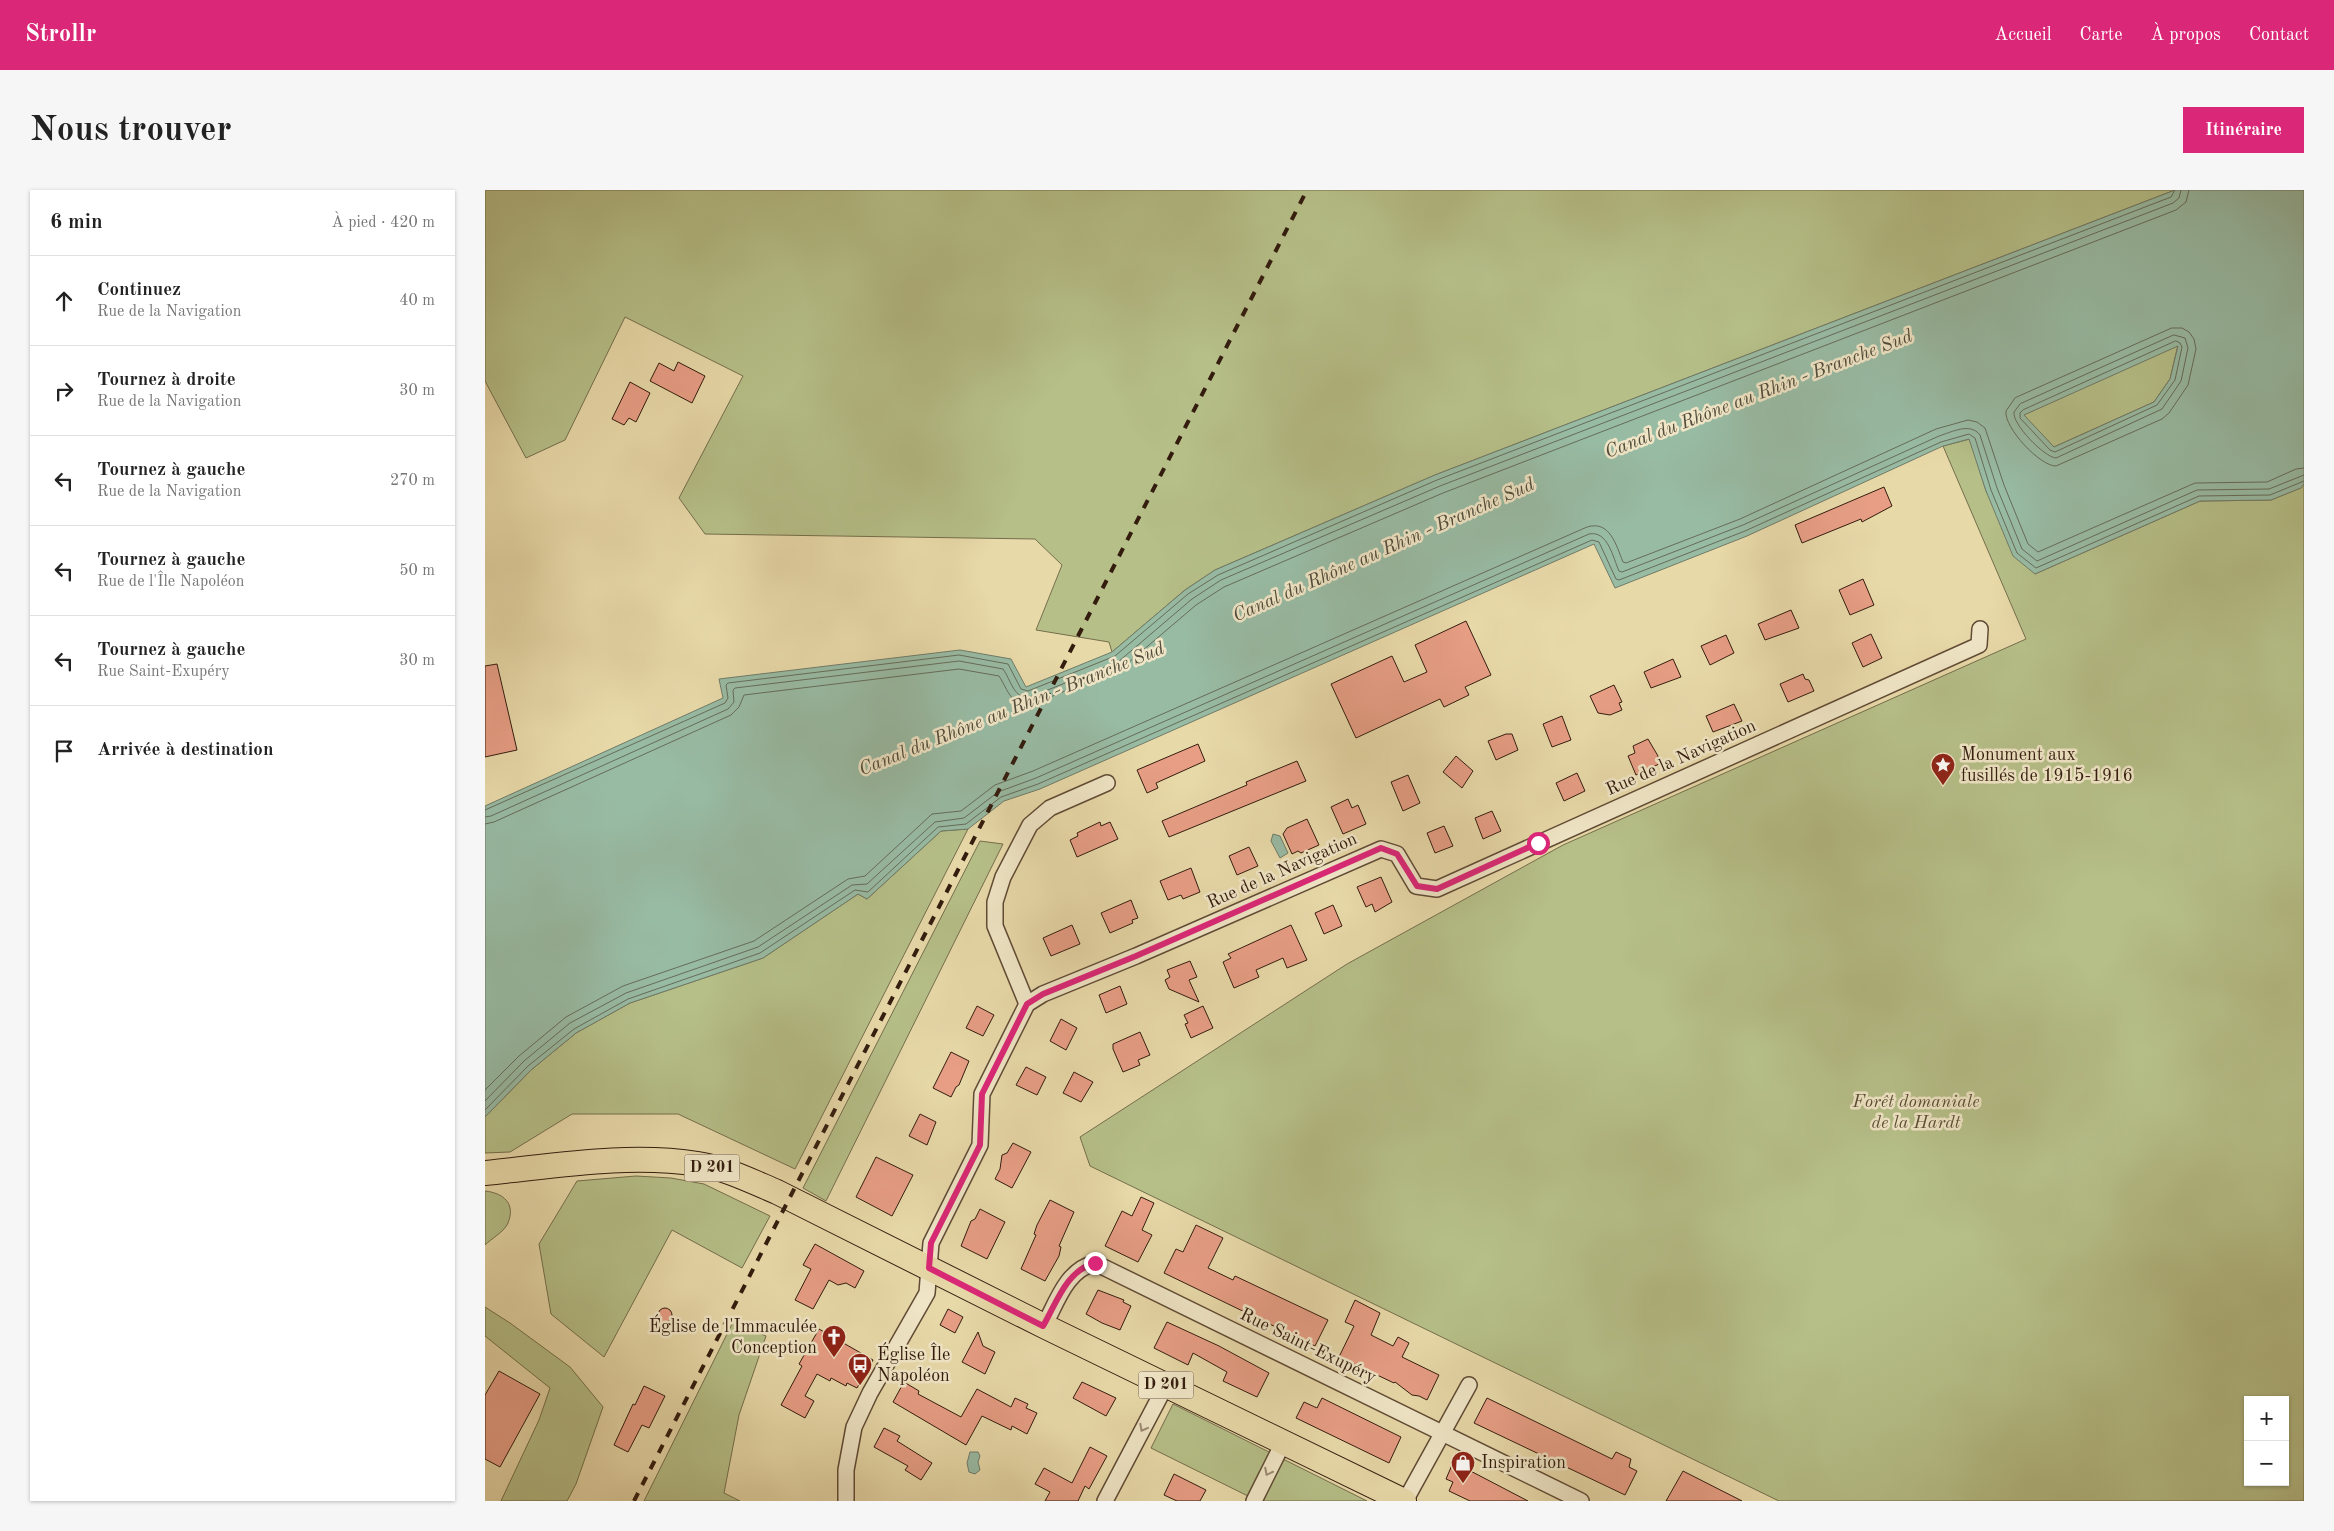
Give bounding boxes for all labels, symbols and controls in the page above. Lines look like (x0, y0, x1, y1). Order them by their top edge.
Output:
text: Strollr (25, 23, 96, 47)
text: Accueil (1994, 26, 2052, 44)
text: Carte (2080, 26, 2122, 44)
text: À propos (2150, 26, 2221, 44)
text: Contact (2249, 26, 2309, 44)
button: Itinéraire (2183, 107, 2304, 153)
text: Nous trouver (30, 113, 232, 148)
text: 6 min (50, 212, 103, 233)
text: À pied · 420 m (332, 215, 435, 231)
text: Continuez (97, 281, 181, 300)
icon: ahead (50, 287, 78, 315)
text: 40 m (399, 293, 435, 309)
text: Rue de la Navigation (97, 304, 241, 320)
water label: Canal du Rhône au Rhin - Branche Sud (1603, 327, 1916, 463)
text: Tournez à droite (97, 371, 236, 390)
icon: right (50, 377, 78, 405)
text: 30 m (399, 383, 435, 399)
text: Rue de la Navigation (97, 394, 241, 410)
text: Tournez à gauche (97, 461, 245, 480)
icon: left (50, 467, 78, 495)
text: 270 m (390, 473, 435, 489)
water label: Canal du Rhône au Rhin - Branche Sud (1230, 475, 1538, 626)
text: Rue de la Navigation (97, 484, 241, 500)
text: Tournez à gauche (97, 551, 245, 570)
icon: left (50, 557, 78, 585)
text: 50 m (399, 563, 435, 579)
text: Rue de l'Île Napoléon (97, 574, 244, 590)
water label: Canal du Rhône au Rhin - Branche Sud (856, 639, 1168, 780)
text: Tournez à gauche (97, 641, 245, 660)
icon: left (50, 647, 78, 675)
text: 30 m (399, 653, 435, 669)
text: Rue Saint-Exupéry (97, 664, 230, 680)
street label: Rue de la Navigation (1603, 717, 1759, 799)
icon: arrive (50, 737, 78, 765)
text: Arrivée à destination (97, 741, 273, 760)
place label: Monument aux fusillés de 1915-1916 (1961, 746, 2133, 785)
place icon: Monument aux fusillés de 1915-1916 (1930, 752, 1956, 786)
street label: Rue de la Navigation (1204, 830, 1360, 912)
route start (1527, 832, 1550, 855)
park label: Forêt domaniale de la Hardt (1851, 1093, 1980, 1132)
road number: D 201 (685, 1154, 739, 1181)
route end (1084, 1252, 1107, 1275)
street label: Rue Saint-Exupéry (1237, 1305, 1379, 1387)
place label: Église de l'Immaculée Conception (649, 1314, 817, 1357)
church icon: Église de l'Immaculée Conception (821, 1324, 847, 1358)
place label: Église Île Napoléon (877, 1342, 950, 1385)
bus stop icon: Église Île Napoléon (847, 1352, 873, 1386)
road number: D 201 (1139, 1372, 1193, 1398)
map controls (2244, 1396, 2289, 1486)
button: + (2244, 1396, 2289, 1441)
one-way arrow (1139, 1423, 1149, 1432)
button: − (2244, 1441, 2289, 1486)
shop icon: Inspiration (1450, 1450, 1476, 1484)
place label: Inspiration (1481, 1454, 1566, 1472)
one-way arrow (1264, 1467, 1275, 1476)

